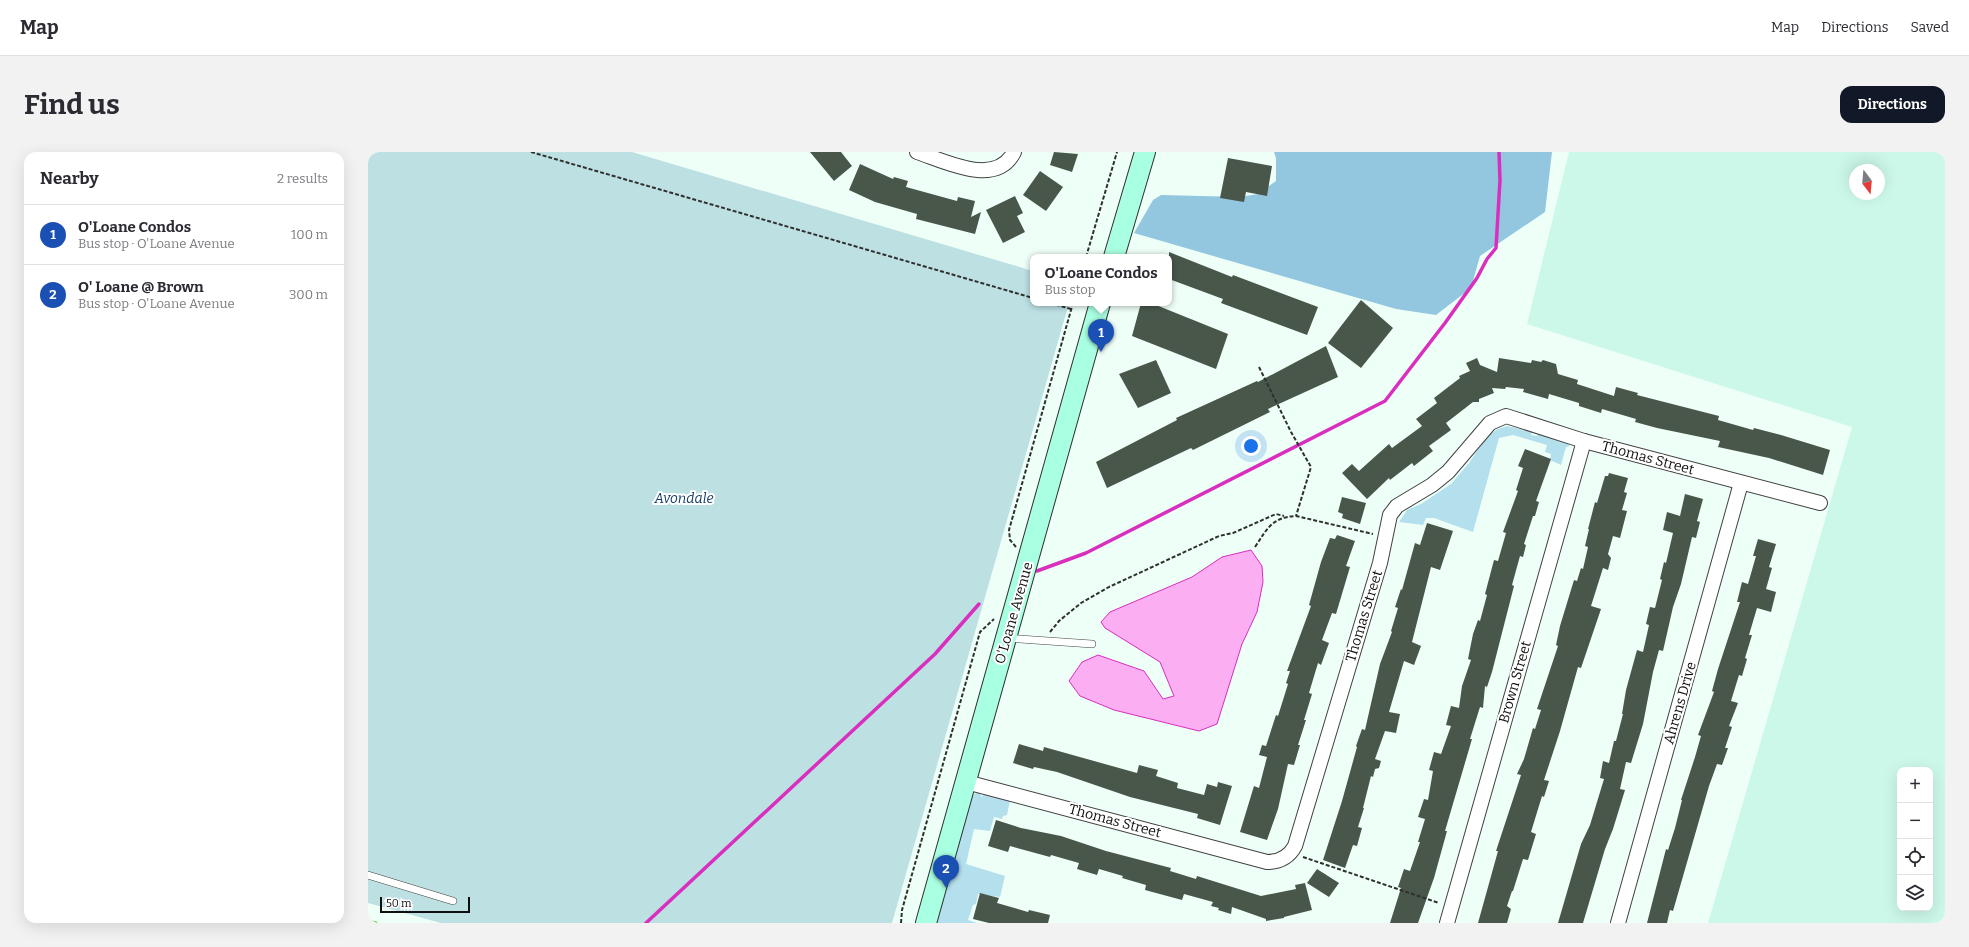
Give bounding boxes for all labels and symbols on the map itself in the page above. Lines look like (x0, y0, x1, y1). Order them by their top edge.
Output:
north arrow (1849, 164, 1885, 200)
pin: 1 (1088, 319, 1114, 352)
your location (1241, 436, 1261, 456)
street label: Thomas Street (1600, 438, 1696, 478)
park label: Avondale (653, 490, 714, 507)
street label: O'Loane Avenue (991, 560, 1037, 666)
street label: Thomas Street (1342, 568, 1386, 664)
street label: Brown Street (1495, 639, 1535, 725)
street label: Ahrens Drive (1660, 660, 1700, 746)
street label: Thomas Street (1067, 801, 1163, 841)
pin: 2 (933, 855, 959, 888)
scale bar (380, 895, 470, 914)

